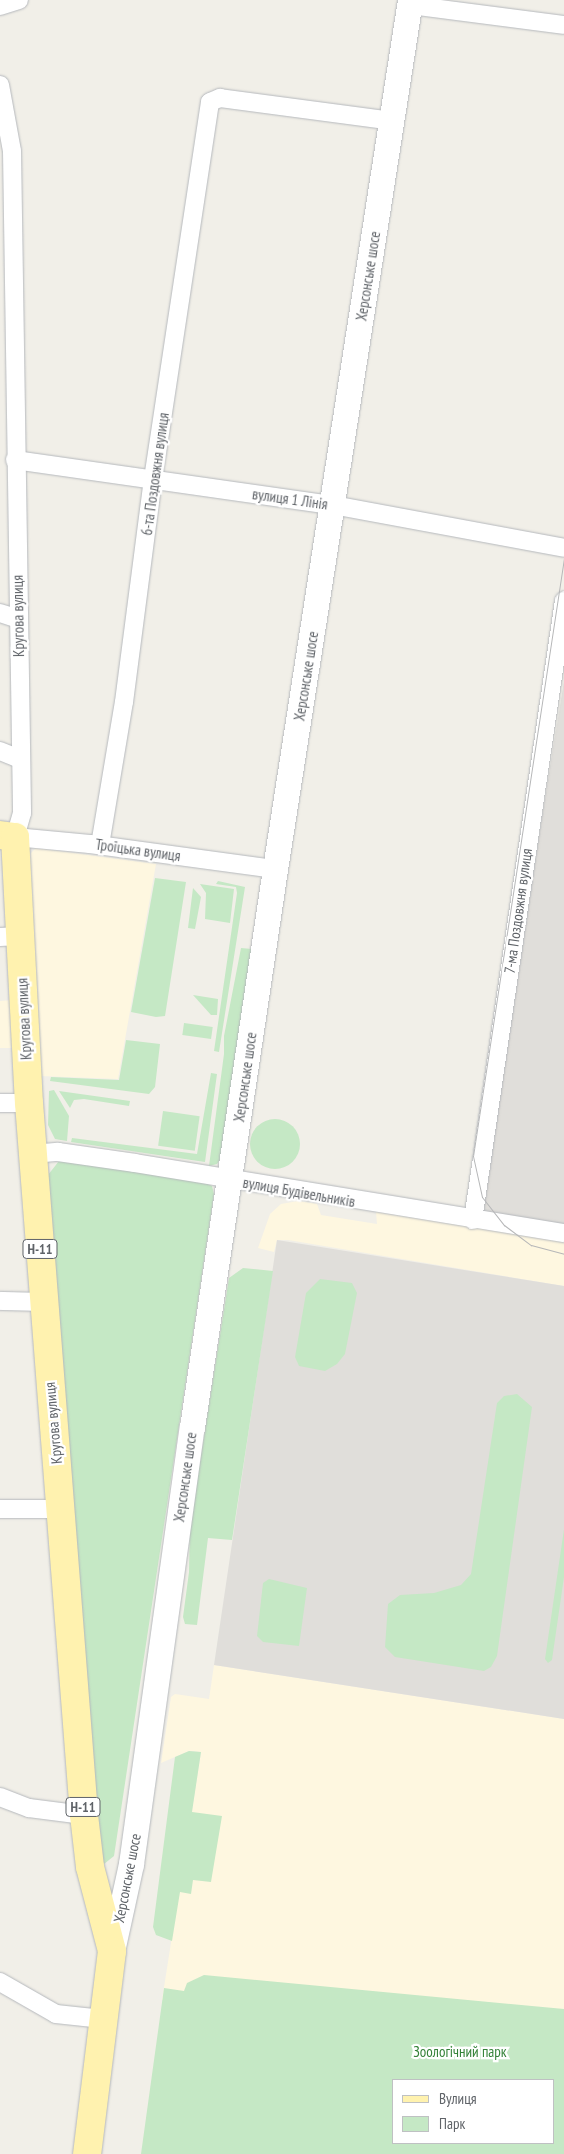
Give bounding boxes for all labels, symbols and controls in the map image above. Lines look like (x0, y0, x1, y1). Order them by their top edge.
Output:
street label: Херсонське шосе (352, 230, 384, 322)
street label: 6-та Поздовжня вулиця (137, 411, 173, 537)
street label: вулиця 1 Лінія (251, 485, 329, 513)
street label: Кругова вулиця (8, 575, 28, 657)
street label: Херсонське шосе (290, 630, 322, 722)
street label: Троїцька вулиця (94, 835, 182, 865)
street label: 7-ма Поздовжня вулиця (500, 847, 536, 975)
street label: Кругова вулиця (13, 978, 35, 1060)
street label: Херсонське шосе (230, 1031, 260, 1123)
street label: вулиця Будівельників (241, 1173, 357, 1211)
road number: Н-11 (21, 1238, 59, 1260)
street label: Кругова вулиця (40, 1381, 66, 1465)
street label: Херсонське шосе (170, 1431, 200, 1523)
road number: Н-11 (64, 1795, 102, 1818)
street label: Херсонське шосе (110, 1832, 144, 1924)
park label: Зоологічний парк (413, 2043, 507, 2061)
legend (392, 2079, 554, 2144)
text: Вулиця (439, 2089, 477, 2108)
text: Парк (439, 2114, 465, 2133)

